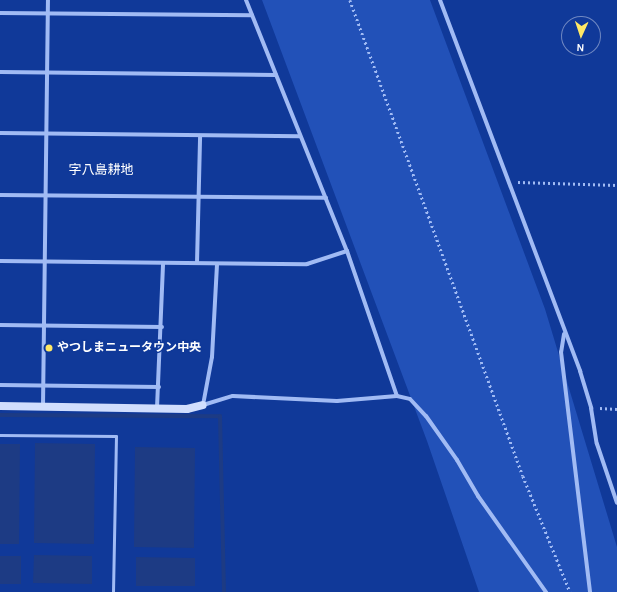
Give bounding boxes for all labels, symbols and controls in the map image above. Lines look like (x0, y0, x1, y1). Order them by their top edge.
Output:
north arrow (561, 16, 601, 56)
text: N (576, 41, 585, 54)
district label: 字八島耕地 (69, 162, 133, 178)
place label: やつしまニュータウン中央 (57, 341, 201, 355)
marker: やつしまニュータウン中央 (44, 343, 54, 353)

